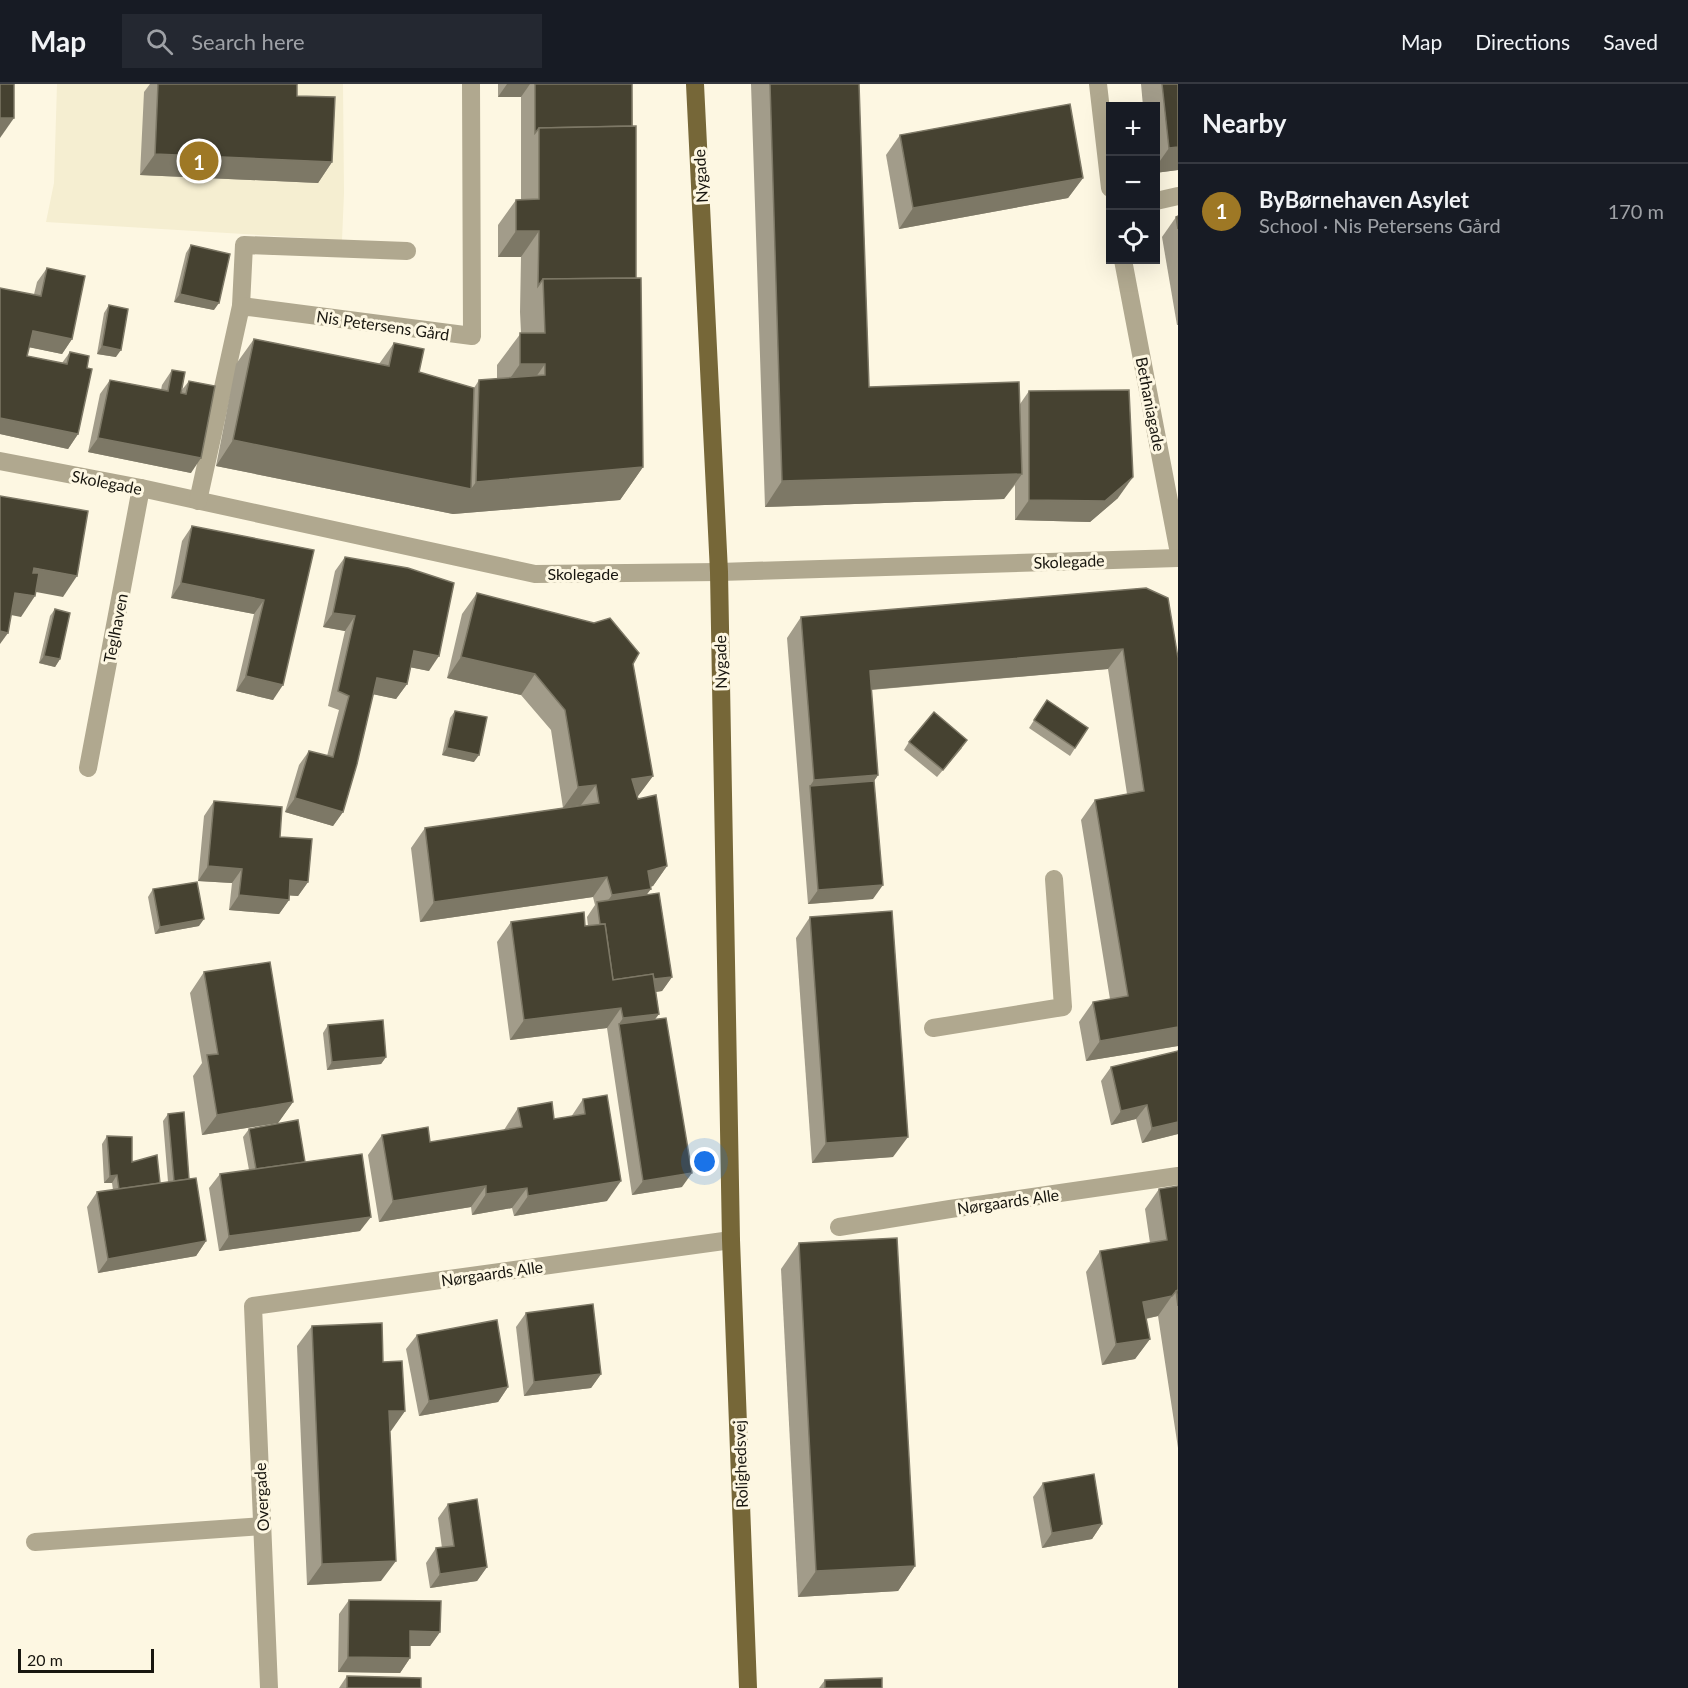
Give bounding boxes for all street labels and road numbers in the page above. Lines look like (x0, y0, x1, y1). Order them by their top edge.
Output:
street label: Nygade (689, 149, 711, 203)
street label: Nis Petersens Gård (315, 306, 451, 344)
street label: Bethaniagade (1133, 355, 1169, 453)
street label: Skolegade (70, 466, 144, 498)
street label: Skolegade (1033, 550, 1105, 572)
street label: Skolegade (547, 564, 619, 583)
street label: Teglhaven (99, 592, 131, 664)
street label: Nygade (710, 635, 730, 689)
street label: Nørgaards Alle (956, 1184, 1060, 1218)
street label: Nørgaards Alle (440, 1256, 544, 1290)
street label: Rolighedsvej (729, 1420, 751, 1508)
street label: Overgade (250, 1462, 272, 1532)

